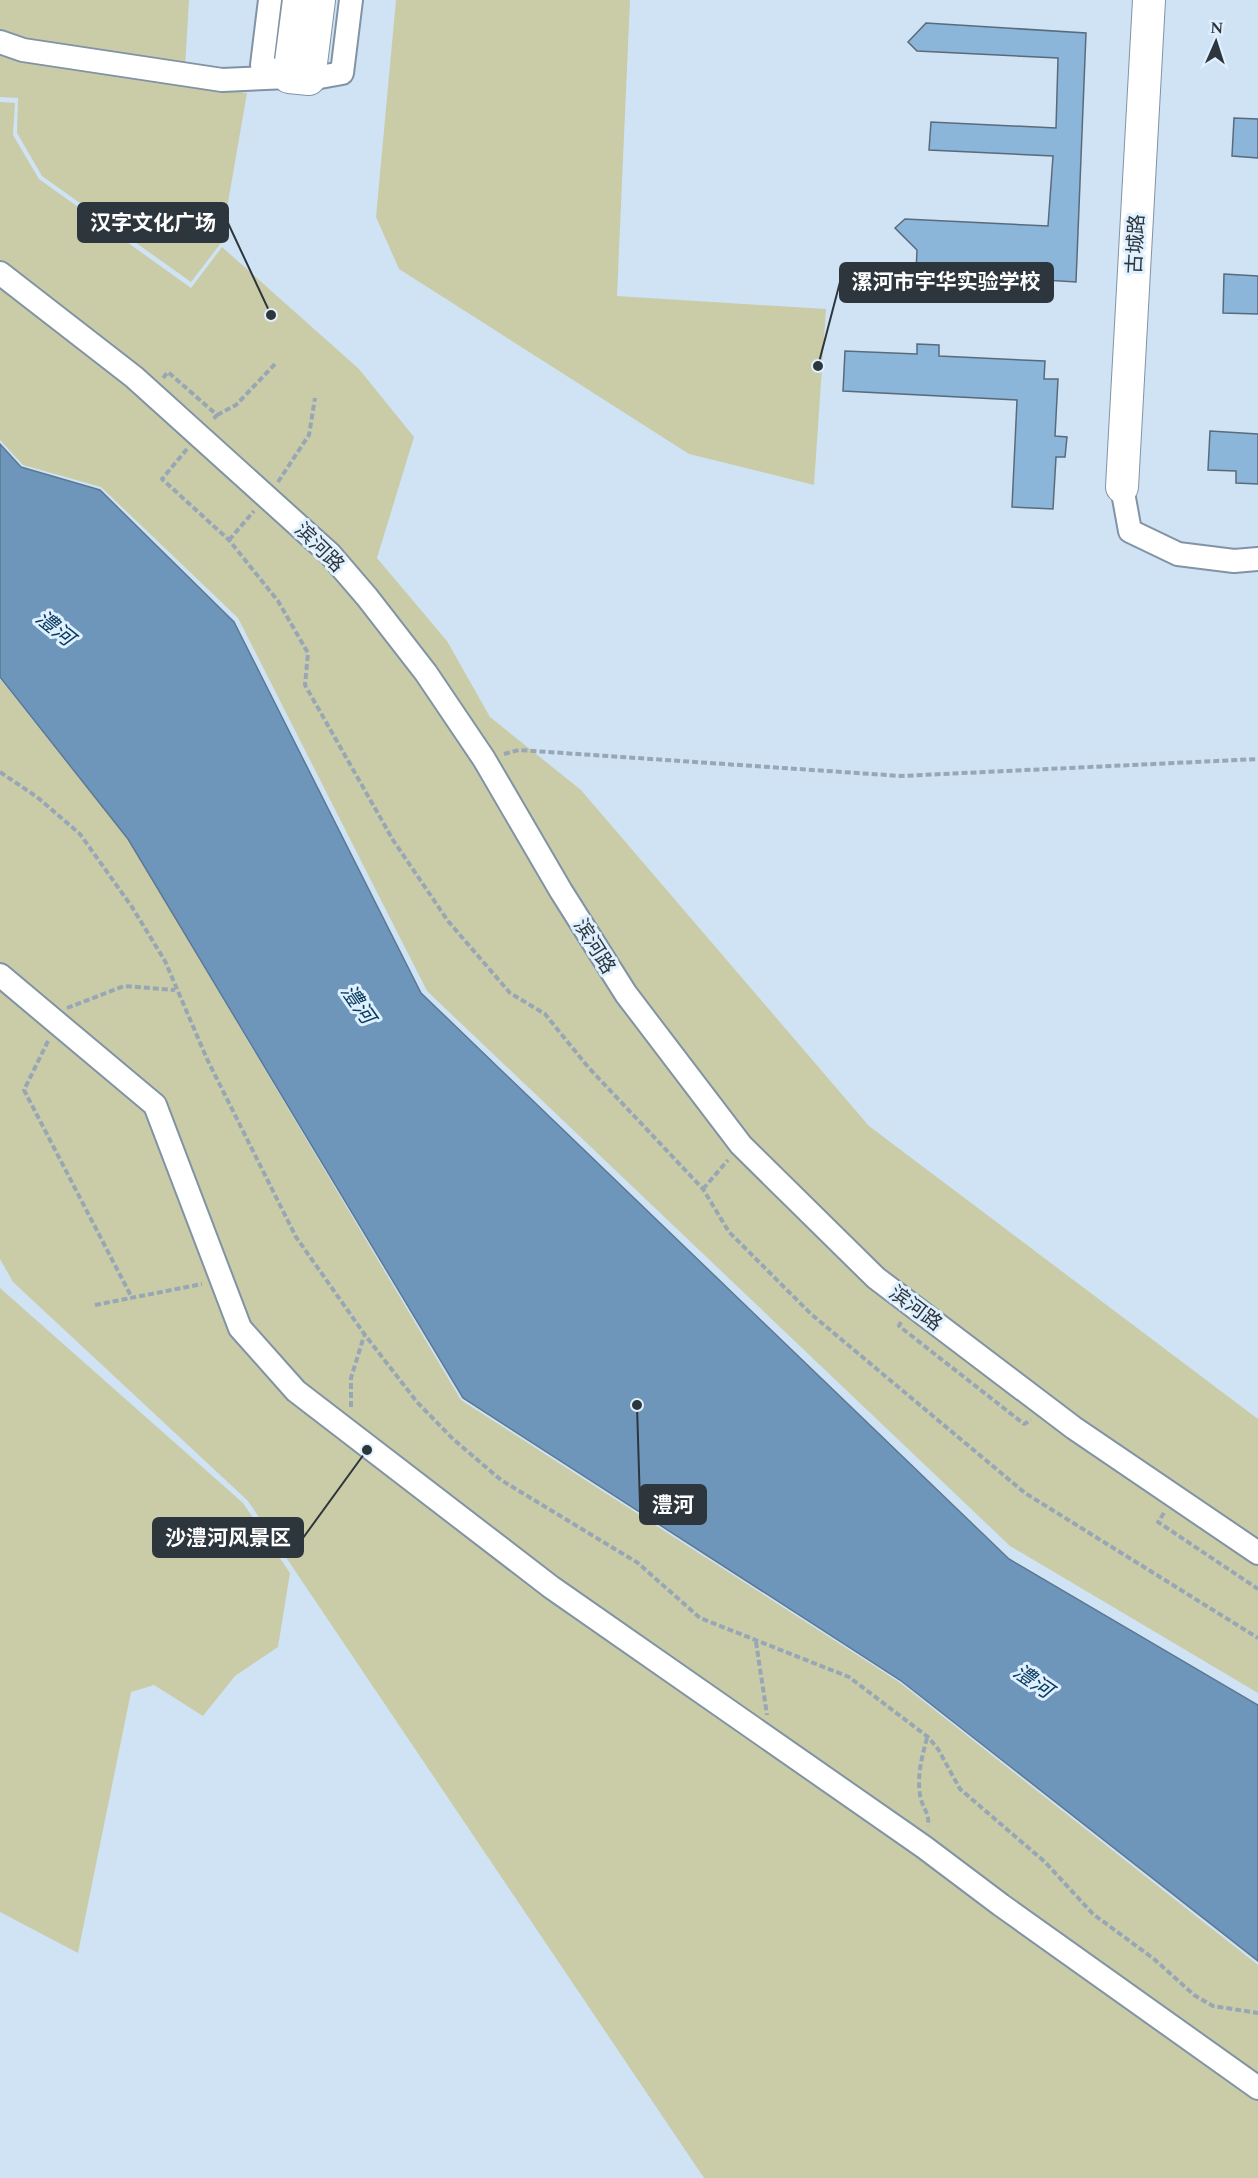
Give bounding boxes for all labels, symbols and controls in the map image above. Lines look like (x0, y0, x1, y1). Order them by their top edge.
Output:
north arrow (1186, 12, 1246, 72)
text: N (1210, 16, 1224, 40)
callout: 汉字文化广场 (78, 203, 228, 242)
text: 汉字文化广场 (90, 208, 216, 240)
street label: 古城路 (1119, 213, 1153, 275)
callout: 漯河市宇华实验学校 (840, 263, 1053, 302)
text: 漯河市宇华实验学校 (852, 267, 1041, 299)
street label: 滨河路 (287, 516, 351, 580)
water label: 澧河 (28, 603, 84, 657)
street label: 滨河路 (566, 913, 623, 980)
water label: 澧河 (332, 978, 385, 1034)
street label: 滨河路 (882, 1279, 948, 1339)
callout: 澧河 (640, 1485, 706, 1524)
text: 澧河 (652, 1490, 694, 1522)
callout: 沙澧河风景区 (153, 1518, 303, 1557)
text: 沙澧河风景区 (165, 1523, 291, 1555)
water label: 澧河 (1006, 1657, 1062, 1709)

